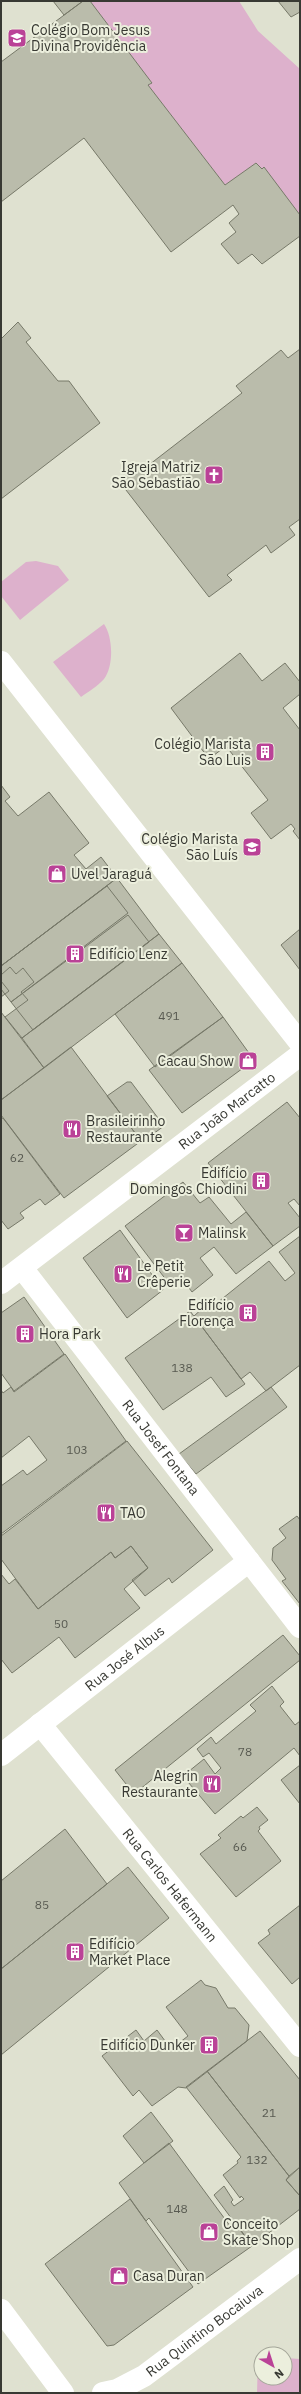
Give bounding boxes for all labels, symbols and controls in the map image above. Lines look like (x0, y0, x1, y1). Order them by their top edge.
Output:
place label: Colégio Bom Jesus Divina Providência (31, 21, 150, 55)
school or university icon: Colégio Bom Jesus Divina Providência (6, 27, 28, 49)
place label: Igreja Matriz São Sebastião (111, 458, 200, 492)
church icon: Igreja Matriz São Sebastião (203, 464, 225, 486)
place label: Colégio Marista São Luis (154, 735, 252, 769)
building icon: Colégio Marista São Luis (254, 741, 276, 763)
place label: Colégio Marista São Luís (141, 830, 239, 864)
school or university icon: Colégio Marista São Luís (241, 836, 263, 858)
shop icon: Uvel Jaraguá (46, 863, 68, 885)
place label: Uvel Jaraguá (71, 865, 153, 883)
building icon: Edifício Lenz (64, 943, 86, 965)
place label: Edifício Lenz (89, 945, 168, 963)
house number: 491 (158, 1008, 180, 1023)
shop icon: Cacau Show (237, 1050, 259, 1072)
place label: Cacau Show (157, 1052, 234, 1070)
street label: Rua João Marcatto (175, 1068, 279, 1154)
place label: Brasileirinho Restaurante (86, 1112, 166, 1146)
restaurant icon: Brasileirinho Restaurante (61, 1118, 83, 1140)
house number: 62 (10, 1150, 24, 1165)
place label: Edifício Domingos Chiodini (130, 1164, 247, 1198)
building icon: Edifício Domingos Chiodini (250, 1170, 272, 1192)
bar icon: Malinsk (173, 1222, 195, 1244)
place label: Malinsk (198, 1224, 247, 1242)
place label: Le Petit Crêperie (137, 1257, 191, 1291)
restaurant icon: Le Petit Crêperie (112, 1263, 134, 1285)
place label: Edifício Florença (179, 1296, 235, 1330)
building icon: Edifício Florença (237, 1302, 259, 1324)
building icon: Hora Park (14, 1323, 36, 1345)
place label: Hora Park (39, 1325, 102, 1343)
house number: 138 (171, 1360, 193, 1375)
street label: Rua Josef Fontana (118, 1396, 204, 1499)
house number: 103 (66, 1442, 88, 1457)
restaurant icon: TAO (95, 1502, 117, 1524)
place label: TAO (120, 1504, 146, 1522)
house number: 50 (54, 1616, 68, 1631)
street label: Rua José Albus (81, 1621, 168, 1695)
house number: 78 (238, 1744, 252, 1759)
place label: Alegrin Restaurante (121, 1767, 198, 1801)
restaurant icon: Alegrin Restaurante (201, 1773, 223, 1795)
street label: Rua Carlos Hafermann (119, 1824, 221, 1946)
house number: 66 (233, 1839, 247, 1854)
house number: 85 (35, 1897, 49, 1912)
place label: Edifício Market Place (89, 1935, 171, 1969)
building icon: Edifício Market Place (64, 1941, 86, 1963)
building icon: Edifício Dunker (198, 2034, 220, 2056)
place label: Edifício Dunker (100, 2036, 195, 2054)
house number: 21 (262, 2105, 276, 2120)
house number: 132 (246, 2152, 268, 2167)
house number: 148 (166, 2201, 188, 2216)
place label: Conceito Skate Shop (223, 2215, 294, 2249)
shop icon: Conceito Skate Shop (198, 2221, 220, 2243)
shop icon: Casa Duran (108, 2265, 130, 2287)
place label: Casa Duran (133, 2267, 205, 2285)
street label: Rua Quintino Bocaiuva (142, 2281, 267, 2381)
north arrow (253, 2346, 293, 2386)
text: N (272, 2366, 287, 2382)

